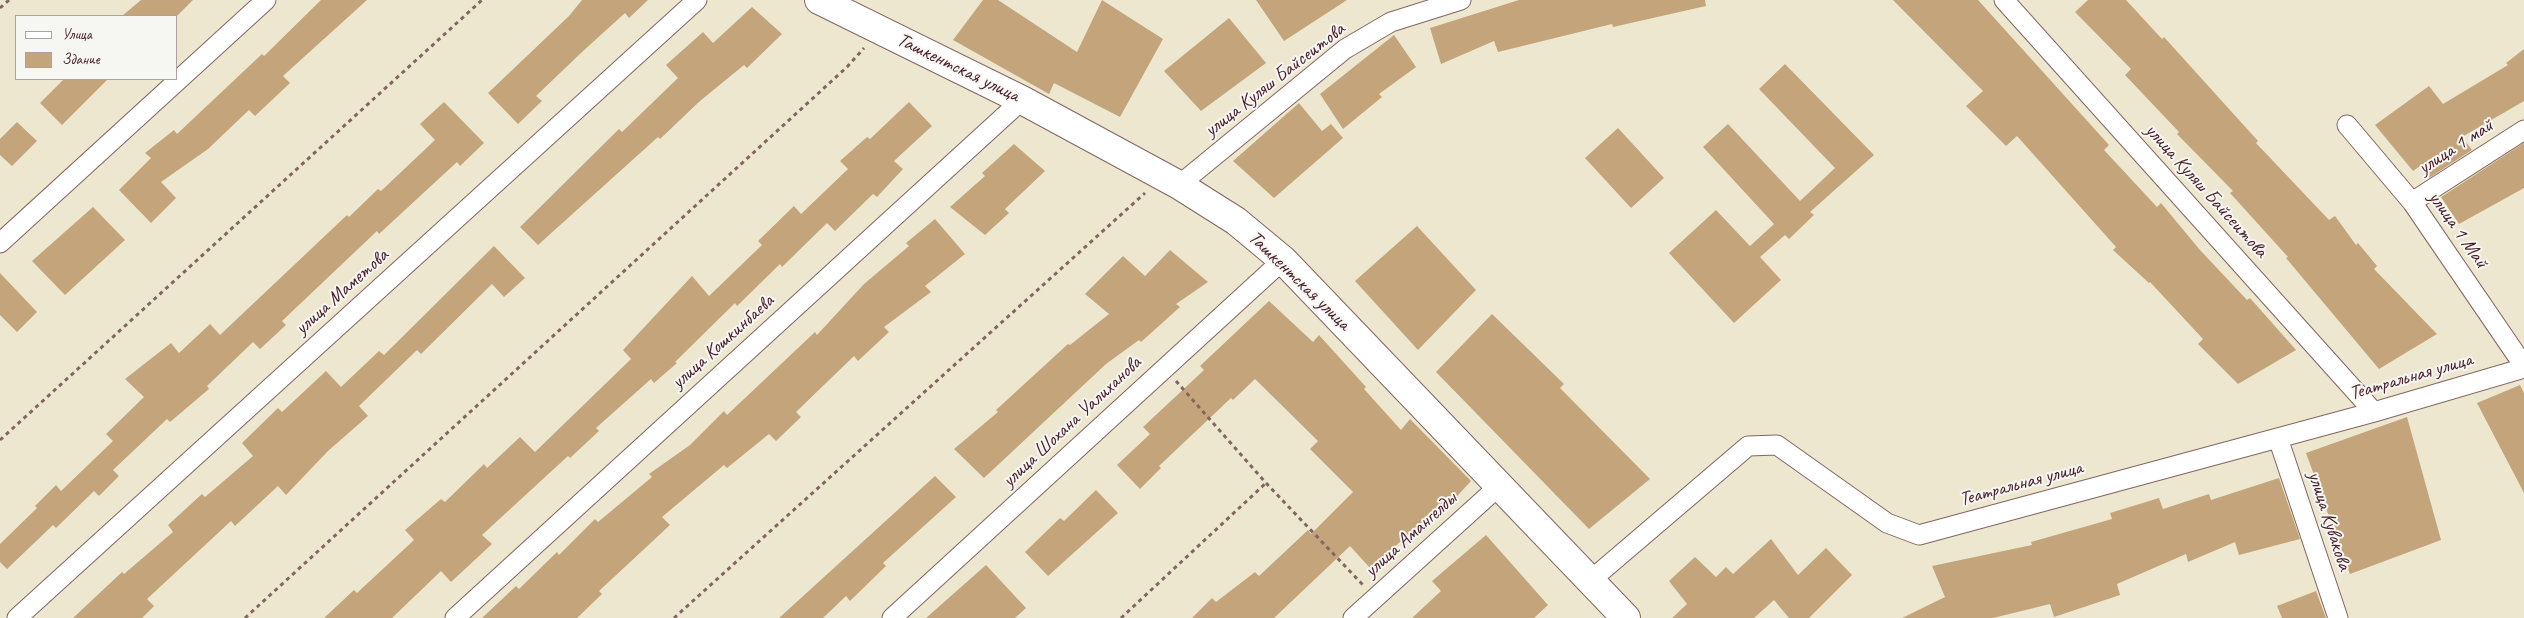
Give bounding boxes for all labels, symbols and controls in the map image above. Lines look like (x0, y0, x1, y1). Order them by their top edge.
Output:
legend (15, 15, 178, 80)
street label: улица Куляш Байсеитова (1200, 18, 1350, 142)
text: Улица (62, 25, 92, 44)
street label: Ташкентская улица (893, 28, 1023, 108)
text: Здание (62, 50, 100, 69)
street label: улица 1 май (2414, 114, 2498, 180)
street label: улица Куляш Байсеитова (2140, 119, 2272, 263)
street label: улица 1 Май (2423, 187, 2493, 273)
street label: Ташкентская улица (1243, 226, 1355, 336)
street label: улица Маметова (290, 244, 394, 340)
street label: улица Кошкинбаева (667, 290, 779, 394)
street label: Театральная улица (2347, 348, 2475, 406)
street label: улица Шохана Уалиханова (997, 351, 1147, 493)
street label: Театральная улица (1957, 456, 2085, 512)
street label: улица Кувакова (2302, 468, 2356, 574)
street label: улица Амангелды (1360, 487, 1462, 583)

